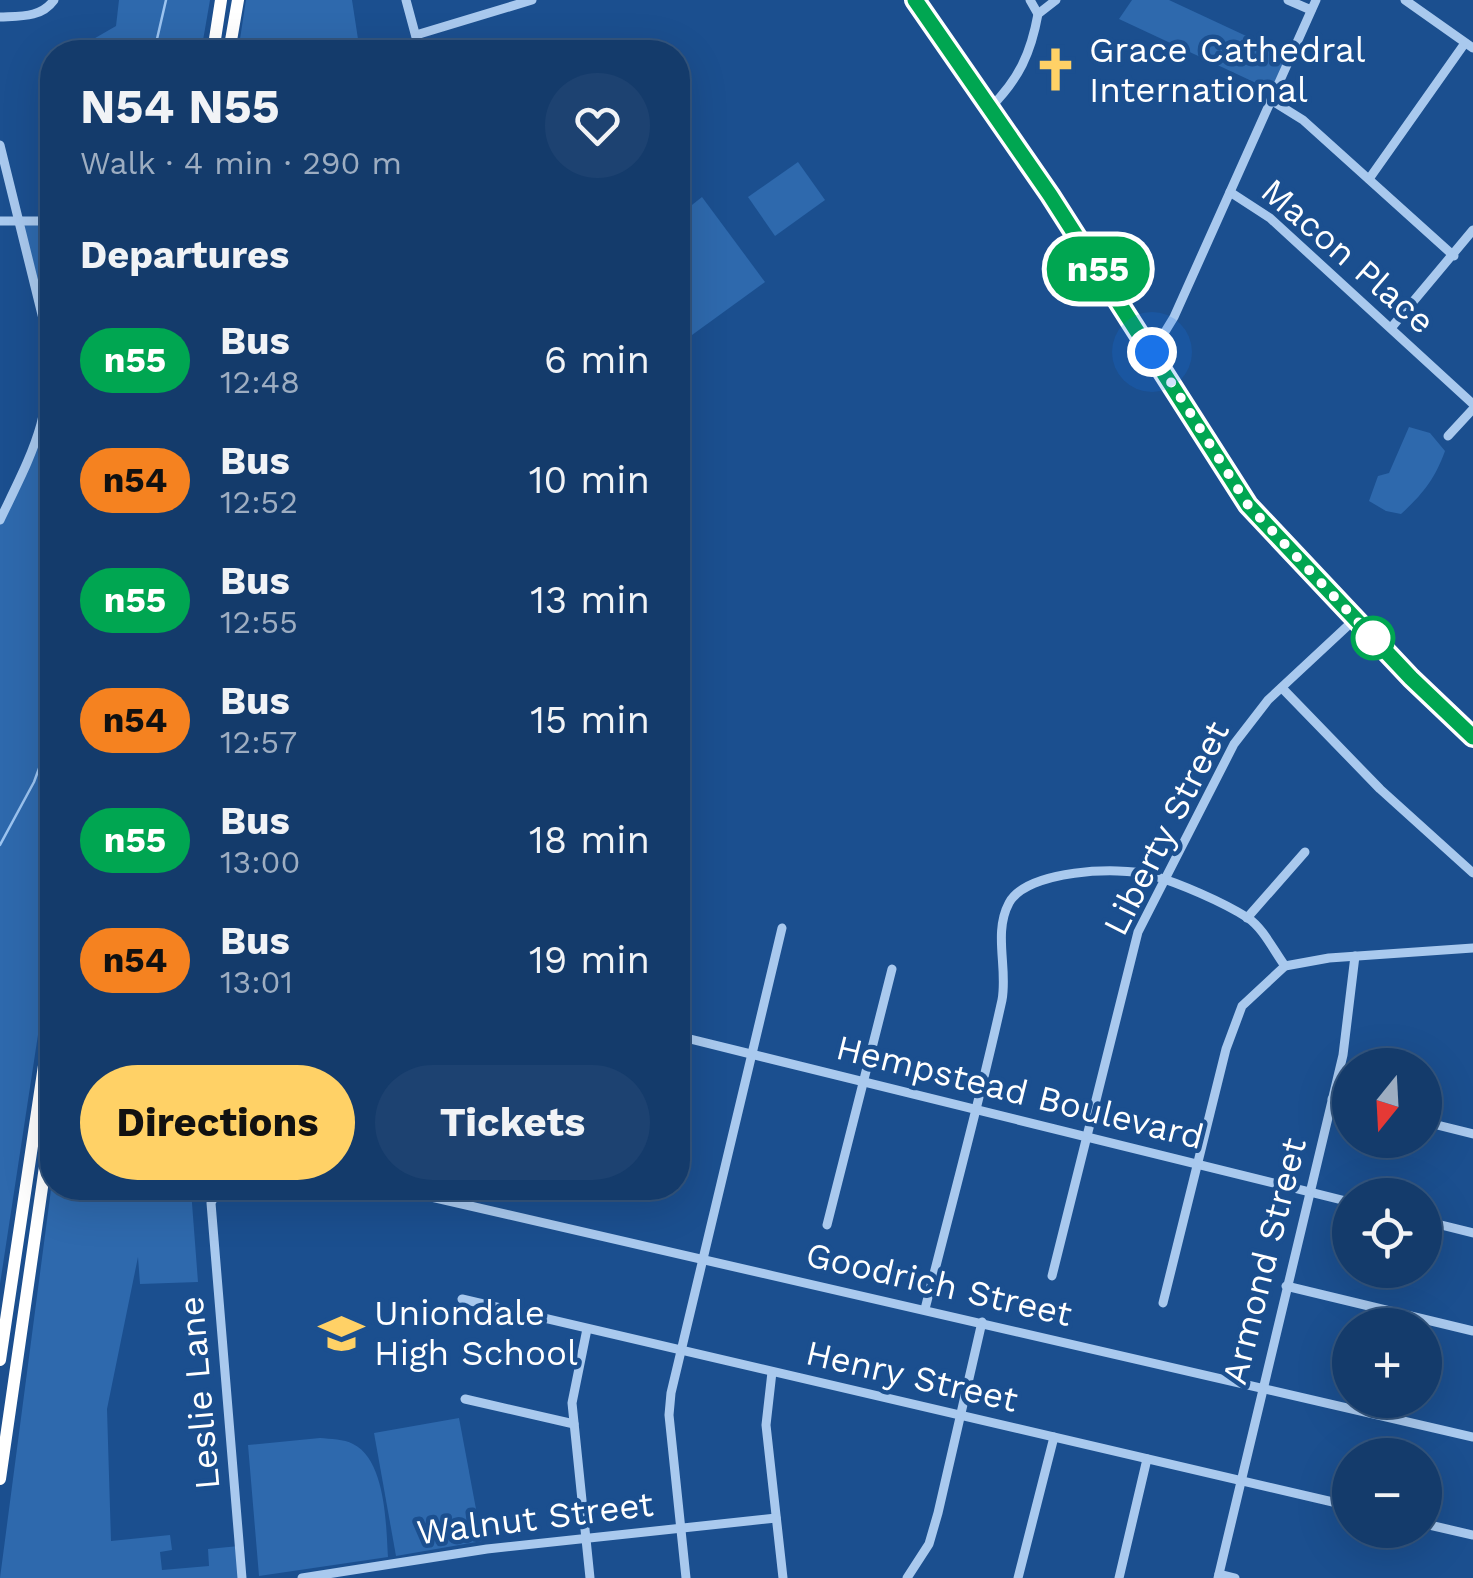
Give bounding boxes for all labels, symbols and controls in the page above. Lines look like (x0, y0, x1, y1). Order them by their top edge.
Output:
place label: Grace Cathedral International (1089, 29, 1366, 111)
church icon: Grace Cathedral International (1032, 46, 1080, 94)
button: heart (545, 73, 650, 178)
text: N54 N55 (80, 78, 280, 135)
text: Walk · 4 min · 290 m (80, 144, 402, 182)
street label: Macon Place (1253, 170, 1443, 342)
text: Departures (80, 233, 289, 277)
line badge: n55 (1040, 236, 1156, 302)
text: n55 (1067, 248, 1129, 290)
text: Bus (220, 319, 290, 363)
your location (1127, 327, 1177, 377)
text: 6 min (544, 338, 650, 382)
text: n55 (104, 339, 166, 381)
text: 12:48 (220, 363, 300, 401)
text: Bus (220, 439, 290, 483)
text: 10 min (529, 458, 650, 502)
text: n54 (103, 459, 167, 501)
text: 12:52 (220, 483, 298, 521)
text: Bus (220, 559, 290, 603)
text: 13 min (530, 578, 650, 622)
text: n55 (104, 579, 166, 621)
text: 12:55 (220, 603, 298, 641)
unlabelled marker (1352, 617, 1394, 659)
text: Bus (220, 679, 290, 723)
text: 15 min (530, 698, 650, 742)
text: n54 (103, 699, 167, 741)
street label: Liberty Street (1094, 714, 1238, 942)
text: 12:57 (220, 723, 297, 761)
text: Bus (220, 799, 290, 843)
text: 18 min (529, 818, 650, 862)
text: n55 (104, 819, 166, 861)
text: 13:00 (220, 843, 300, 881)
text: Bus (220, 919, 290, 963)
text: 19 min (529, 938, 650, 982)
text: n54 (103, 939, 167, 981)
text: 13:01 (220, 963, 293, 1001)
street label: Hempstead Boulevard (832, 1026, 1208, 1158)
north arrow (1332, 1048, 1442, 1158)
map controls (1332, 1048, 1442, 1548)
button: Directions (80, 1065, 355, 1180)
button: Tickets (375, 1065, 650, 1180)
street label: Armond Street (1213, 1133, 1315, 1389)
button: locate (1332, 1178, 1442, 1288)
street label: Goodrich Street (802, 1233, 1076, 1335)
place label: Uniondale High School (374, 1292, 578, 1374)
street label: Leslie Lane (170, 1295, 228, 1491)
button: + (1332, 1308, 1442, 1418)
school or university icon: Uniondale High School (317, 1309, 365, 1357)
street label: Henry Street (802, 1331, 1022, 1421)
button: − (1332, 1438, 1442, 1548)
street label: Walnut Street (414, 1483, 656, 1553)

